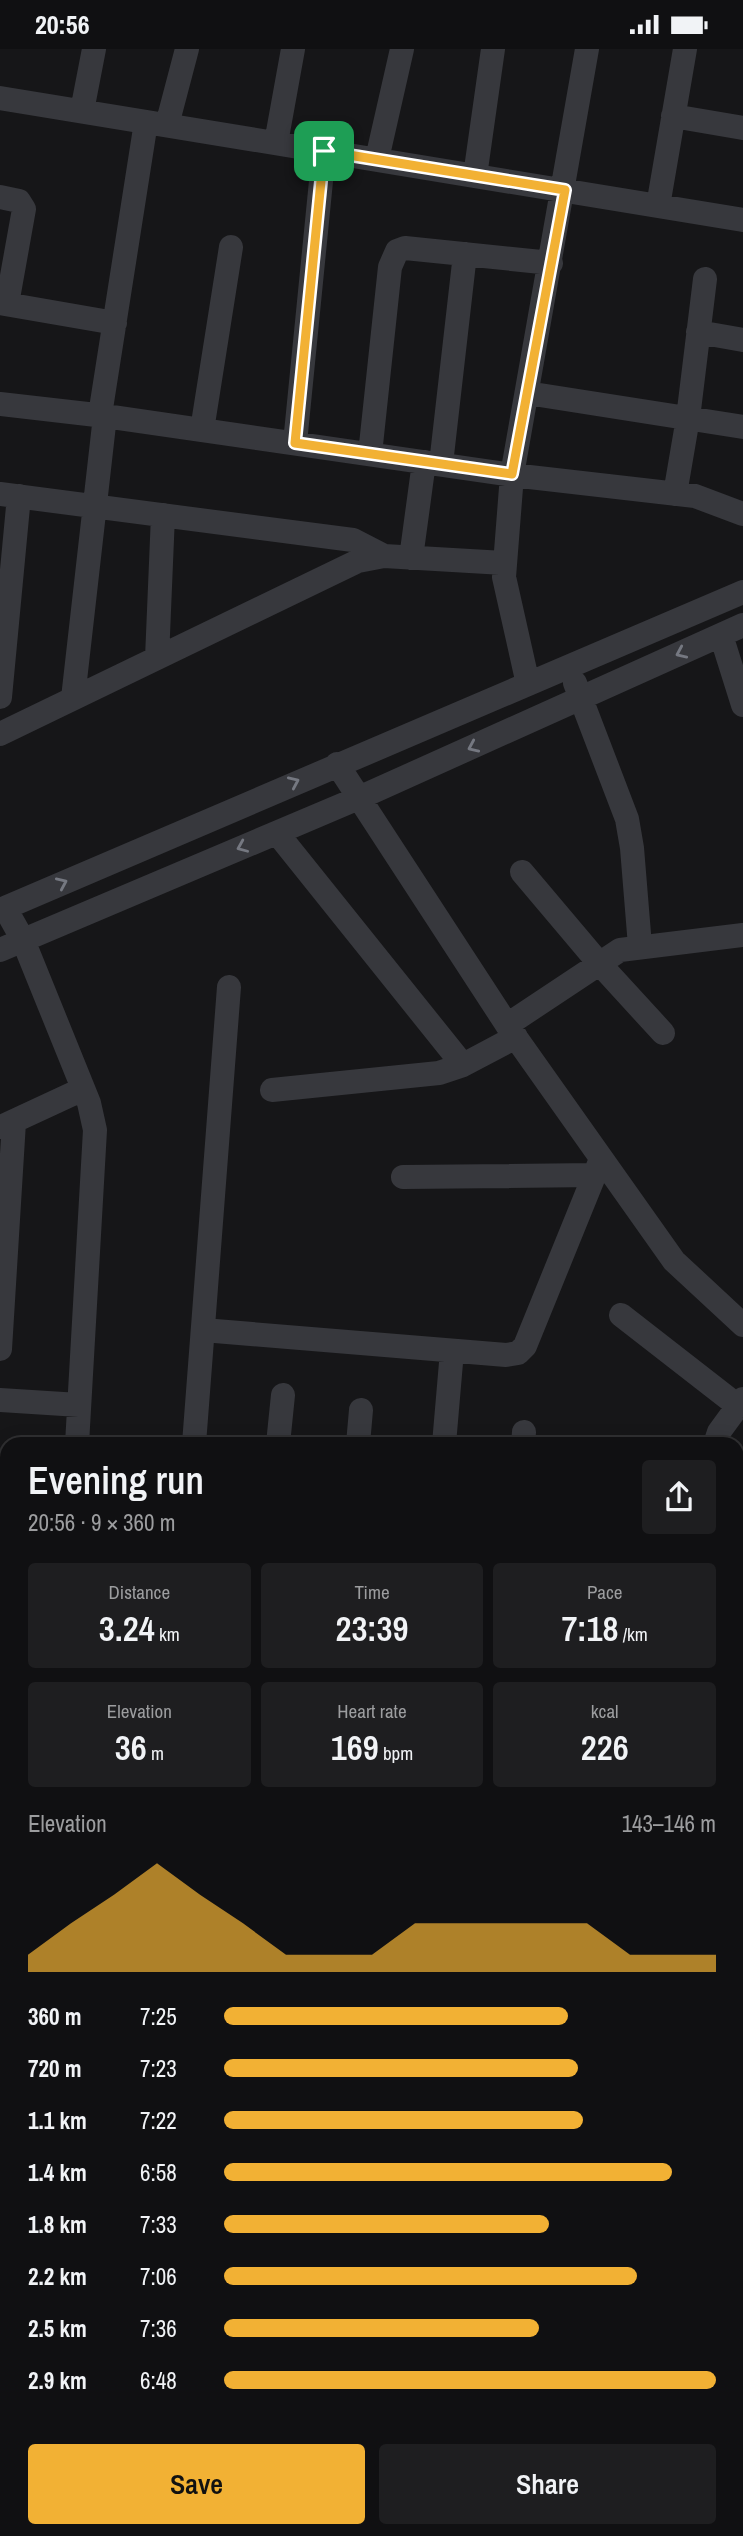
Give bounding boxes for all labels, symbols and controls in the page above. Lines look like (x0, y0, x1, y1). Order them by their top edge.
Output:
text: 20:56 (35, 7, 90, 42)
pin (294, 121, 354, 181)
icon: arrive (305, 132, 343, 170)
one-way arrow (676, 645, 688, 659)
one-way arrow (468, 739, 480, 753)
one-way arrow (286, 776, 299, 790)
one-way arrow (237, 839, 249, 853)
one-way arrow (55, 877, 68, 891)
text: Evening run (28, 1455, 204, 1506)
button: share (642, 1460, 716, 1534)
text: 20:56 · 9 × 360 m (28, 1507, 175, 1538)
text: Distance (109, 1579, 170, 1605)
text: Time (354, 1579, 390, 1605)
text: Pace (587, 1579, 622, 1605)
text: 3.24 (99, 1605, 155, 1652)
text: 23:39 (336, 1605, 408, 1652)
text: 7:18 (561, 1605, 618, 1652)
text: km (155, 1621, 180, 1647)
text: /km (618, 1621, 648, 1647)
text: Elevation (107, 1698, 172, 1724)
text: Heart rate (337, 1698, 407, 1724)
text: kcal (591, 1698, 619, 1724)
text: 36 (115, 1724, 147, 1771)
text: 169 (331, 1724, 379, 1771)
text: 226 (581, 1724, 629, 1771)
text: m (147, 1740, 164, 1766)
text: bpm (379, 1740, 413, 1766)
text: Elevation (28, 1808, 107, 1839)
text: 143–146 m (622, 1808, 716, 1839)
text: 360 m (28, 2001, 81, 2032)
text: 7:25 (140, 2001, 177, 2032)
text: 720 m (28, 2053, 81, 2084)
text: 7:23 (140, 2053, 177, 2084)
text: 1.1 km (28, 2105, 87, 2136)
text: 7:22 (140, 2105, 177, 2136)
text: 1.4 km (28, 2157, 87, 2188)
text: 6:58 (140, 2157, 177, 2188)
text: 1.8 km (28, 2209, 87, 2240)
text: 7:33 (140, 2209, 177, 2240)
text: 2.2 km (28, 2261, 87, 2292)
text: 7:06 (140, 2261, 177, 2292)
text: 2.5 km (28, 2313, 87, 2344)
text: 7:36 (140, 2313, 177, 2344)
text: 2.9 km (28, 2365, 87, 2396)
text: 6:48 (140, 2365, 177, 2396)
button: Save (28, 2444, 365, 2524)
button: Share (379, 2444, 716, 2524)

